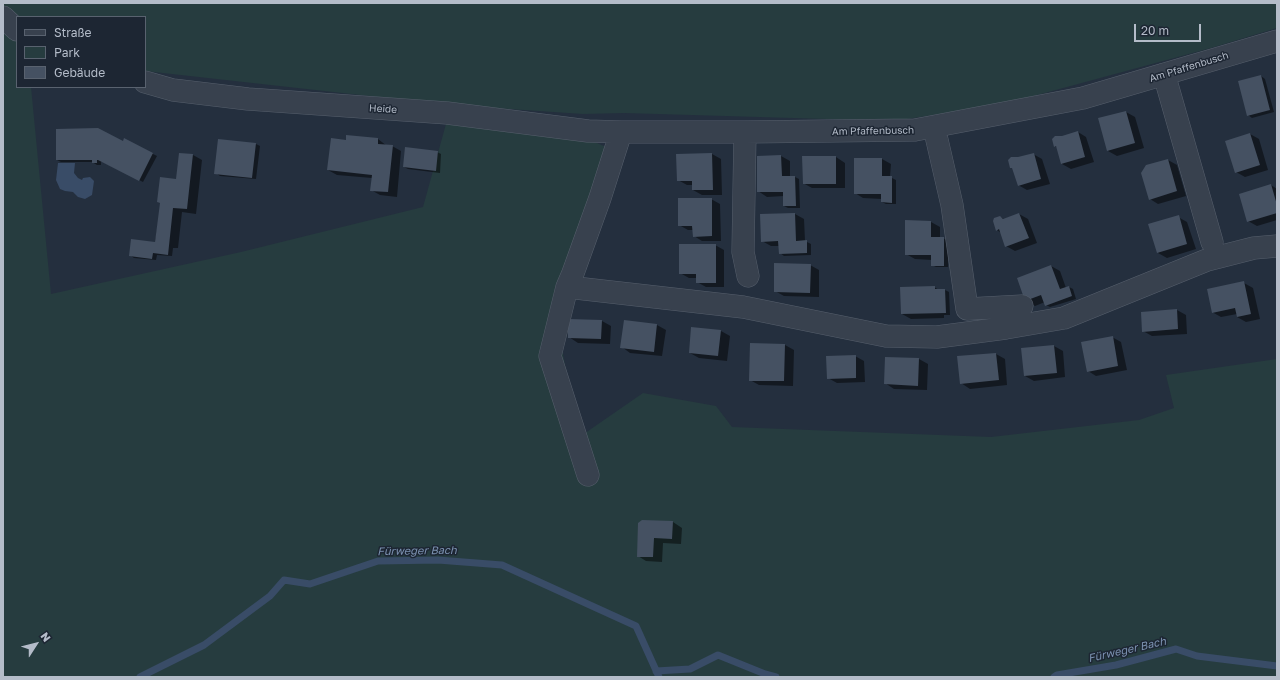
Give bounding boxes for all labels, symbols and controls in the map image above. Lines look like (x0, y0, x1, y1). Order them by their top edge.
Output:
legend (16, 16, 146, 88)
scale bar (1136, 16, 1203, 42)
text: 20 m (1141, 23, 1169, 38)
text: Straße (54, 25, 92, 40)
text: Park (54, 45, 80, 60)
street label: Am Pfaffenbusch (1148, 49, 1230, 85)
text: Gebäude (54, 65, 105, 80)
street label: Heide (369, 102, 397, 116)
street label: Am Pfaffenbusch (832, 124, 914, 138)
water label: Fürweger Bach (377, 544, 457, 558)
north arrow (16, 624, 56, 664)
text: N (38, 629, 54, 644)
water label: Fürweger Bach (1087, 635, 1167, 665)

